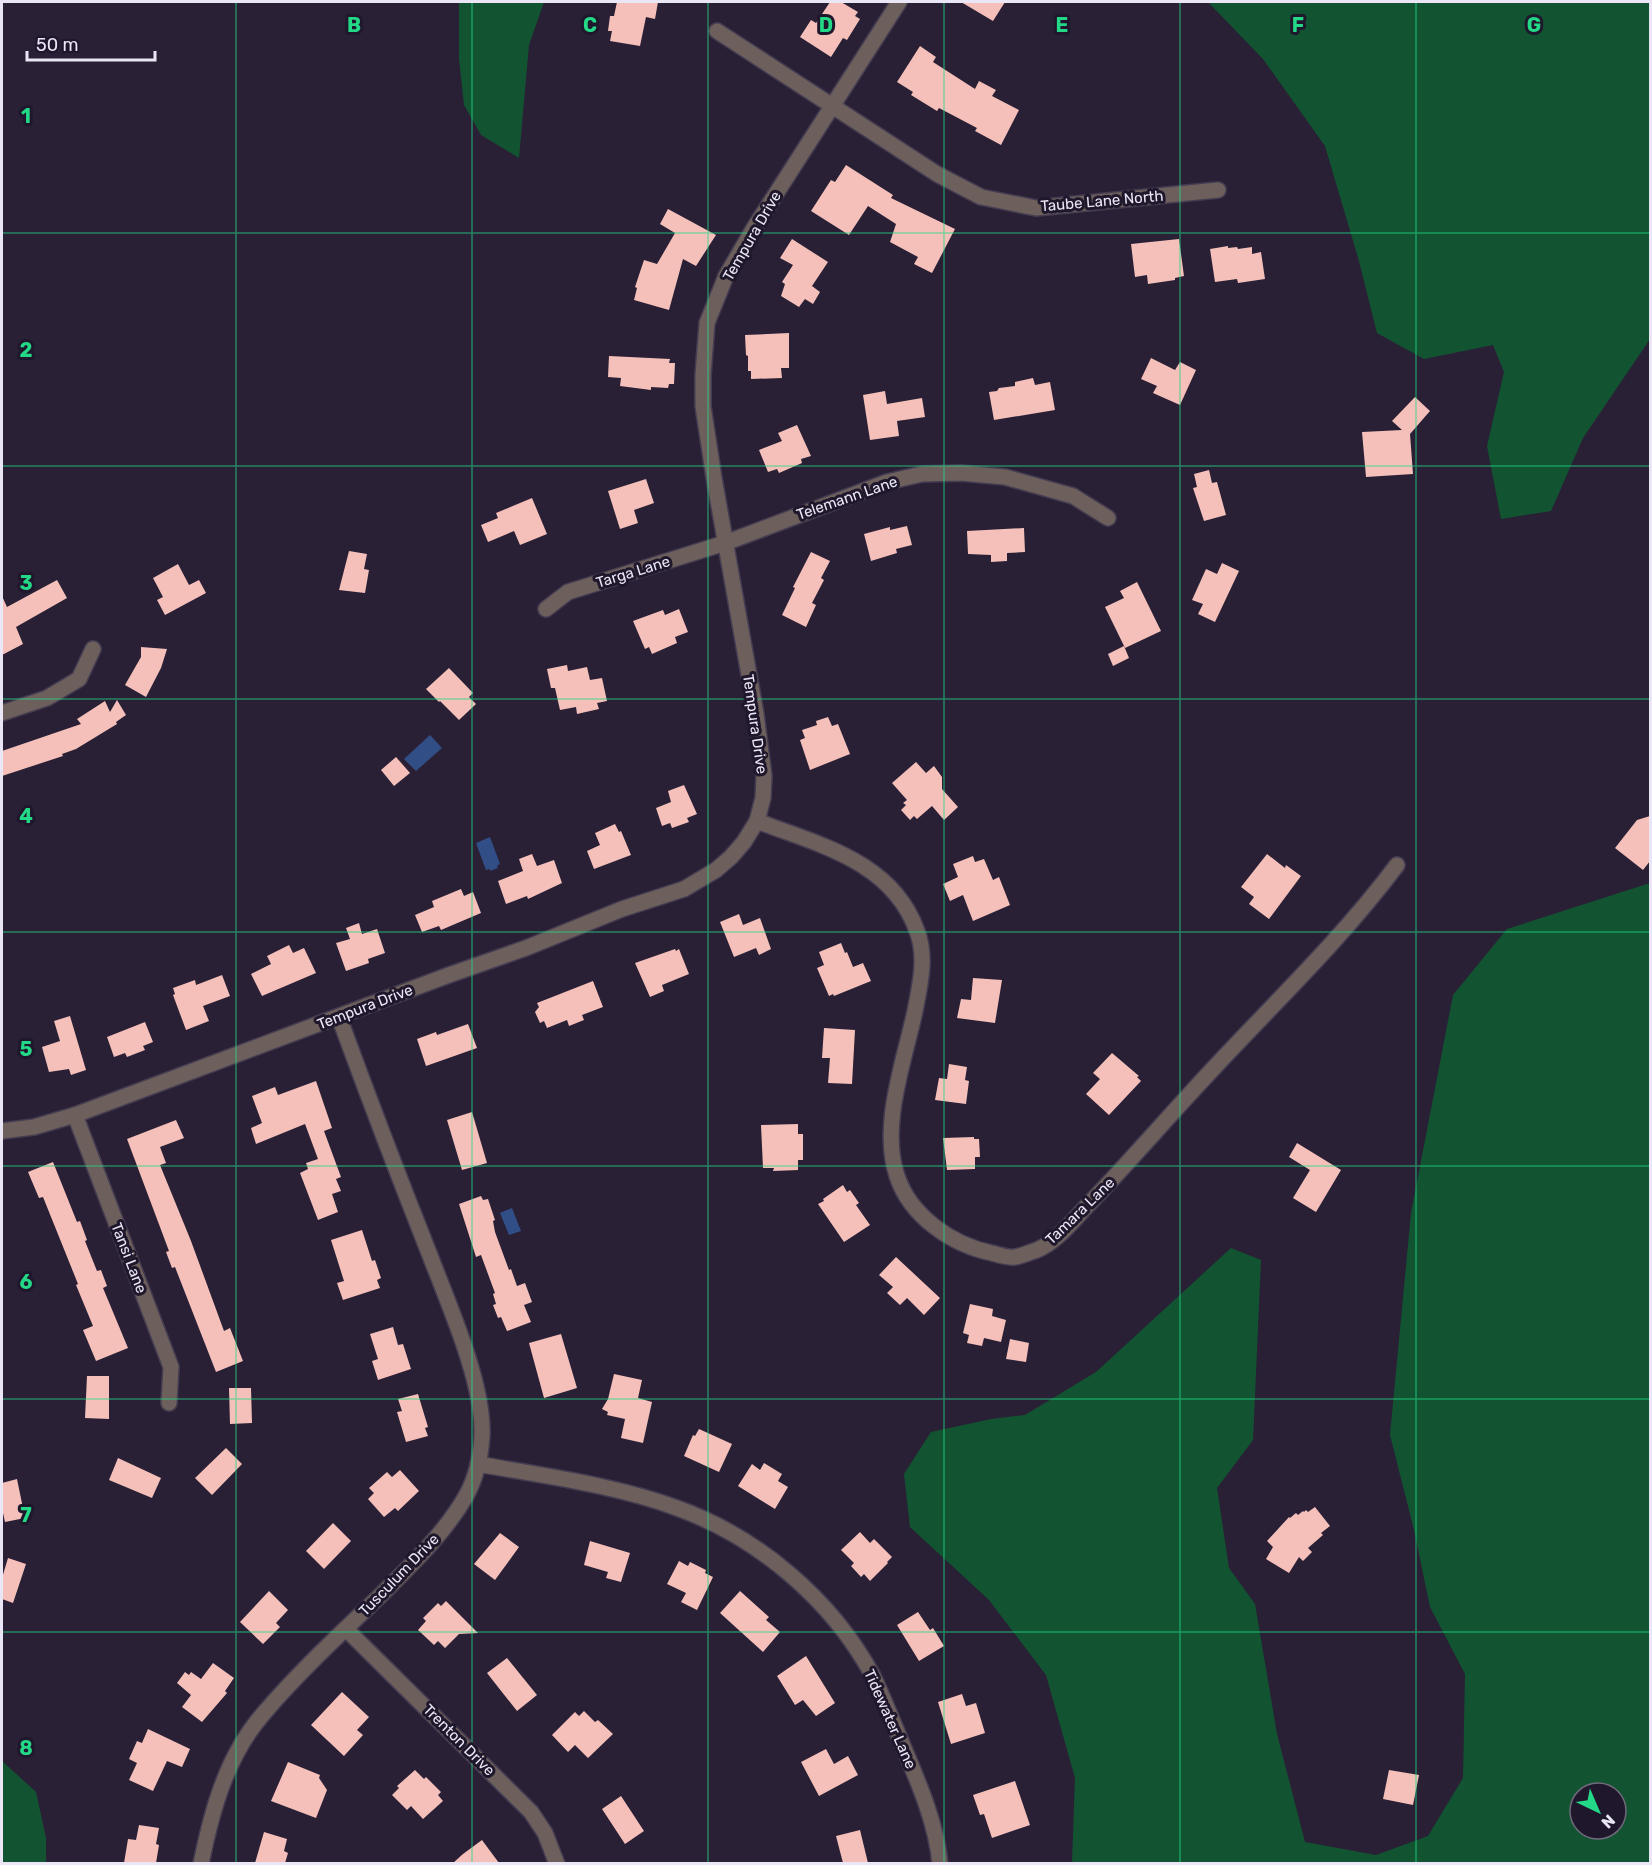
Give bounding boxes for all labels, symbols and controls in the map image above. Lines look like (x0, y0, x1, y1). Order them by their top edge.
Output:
text: B (347, 13, 361, 37)
text: C (583, 13, 597, 37)
text: D (819, 13, 833, 37)
text: E (1056, 13, 1068, 37)
text: F (1292, 13, 1304, 37)
text: G (1527, 13, 1541, 37)
scale bar (27, 24, 154, 62)
text: 50 m (36, 34, 79, 56)
text: 1 (21, 104, 31, 128)
street label: Taube Lane North (1040, 187, 1164, 215)
street label: Tempura Drive (719, 188, 785, 284)
text: 2 (20, 338, 33, 362)
street label: Telemann Lane (794, 472, 900, 524)
street label: Targa Lane (594, 552, 672, 592)
text: 3 (19, 571, 33, 595)
street label: Tempura Drive (739, 673, 771, 775)
text: 4 (19, 804, 33, 828)
street label: Tempura Drive (315, 981, 415, 1033)
text: 5 (20, 1037, 33, 1061)
street label: Tamara Lane (1042, 1174, 1118, 1248)
street label: Tansi Lane (107, 1220, 151, 1296)
text: 6 (19, 1270, 33, 1294)
text: 7 (20, 1503, 32, 1527)
street label: Tusculum Drive (355, 1530, 443, 1620)
street label: Tidewater Lane (860, 1667, 920, 1771)
street label: Trenton Drive (419, 1700, 499, 1780)
text: 8 (19, 1736, 33, 1760)
north arrow (1568, 1781, 1628, 1841)
text: N (1597, 1811, 1619, 1832)

